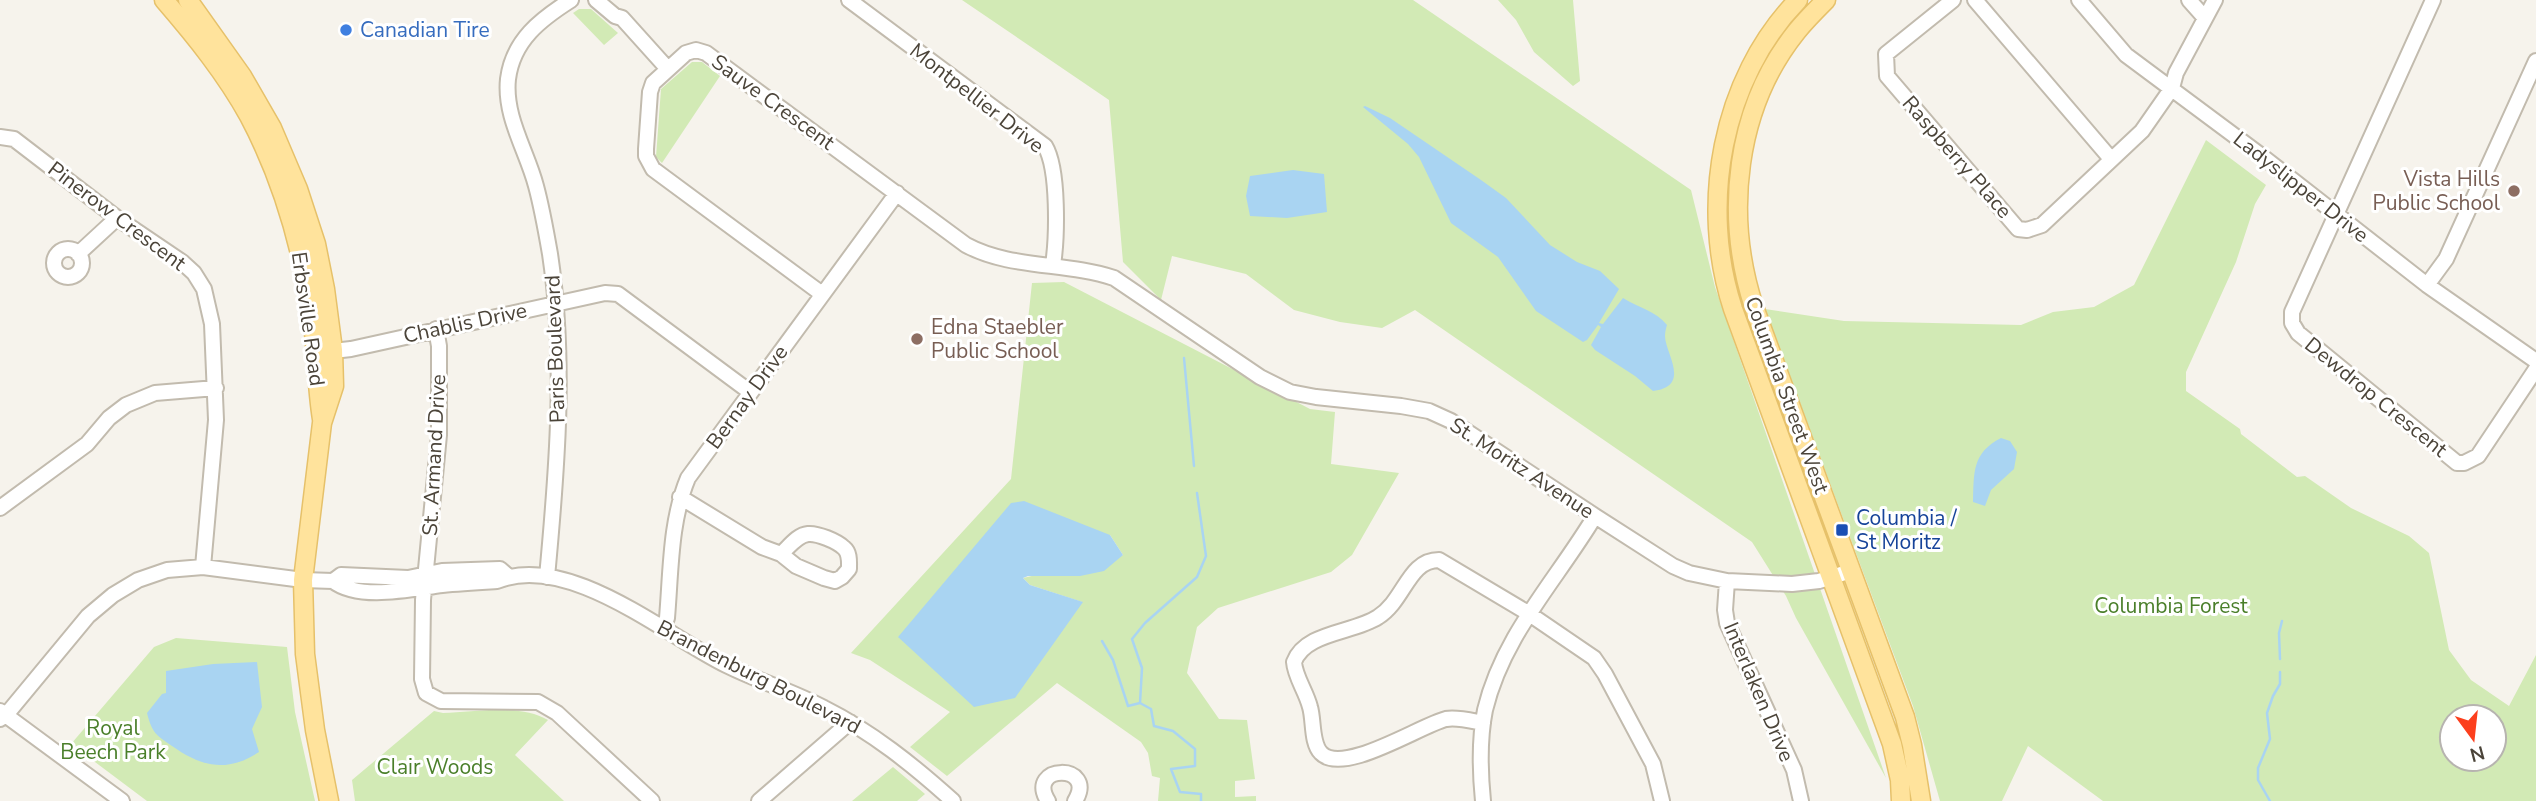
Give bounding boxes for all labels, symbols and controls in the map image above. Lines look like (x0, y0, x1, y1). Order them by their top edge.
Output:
place label: Canadian Tire (360, 16, 490, 44)
marker: Canadian Tire (338, 22, 354, 38)
street label: Montpellier Drive (904, 37, 1050, 159)
street label: Sauve Crescent (706, 48, 841, 157)
street label: Raspberry Place (1896, 90, 2018, 224)
street label: Ladyslipper Drive (2227, 125, 2375, 249)
street label: Pinerow Crescent (42, 155, 192, 278)
place label: Vista Hills Public School (2372, 165, 2501, 217)
marker: Vista Hills Public School (2506, 183, 2522, 199)
street label: Erbsville Road (285, 250, 331, 388)
street label: Paris Boulevard (538, 275, 572, 423)
street label: Columbia Street West (1738, 293, 1836, 498)
street label: Chablis Drive (401, 296, 529, 350)
place label: Edna Staebler Public School (931, 313, 1064, 365)
marker: Edna Staebler Public School (909, 331, 925, 347)
street label: Dewdrop Crescent (2299, 331, 2454, 464)
street label: Bernay Drive (700, 339, 794, 455)
street label: St. Armand Drive (416, 373, 452, 537)
street label: St. Moritz Avenue (1444, 411, 1600, 525)
place label: Columbia / St Moritz (1856, 504, 1958, 556)
marker: Columbia / St Moritz (1834, 522, 1850, 538)
park label: Columbia Forest (2094, 592, 2248, 620)
street label: Brandenburg Boulevard (652, 613, 866, 741)
street label: Interlaken Drive (1717, 618, 1801, 766)
north arrow (2438, 703, 2508, 773)
park label: Royal Beech Park (60, 714, 166, 766)
text: N (2467, 739, 2487, 768)
park label: Clair Woods (377, 753, 493, 781)

